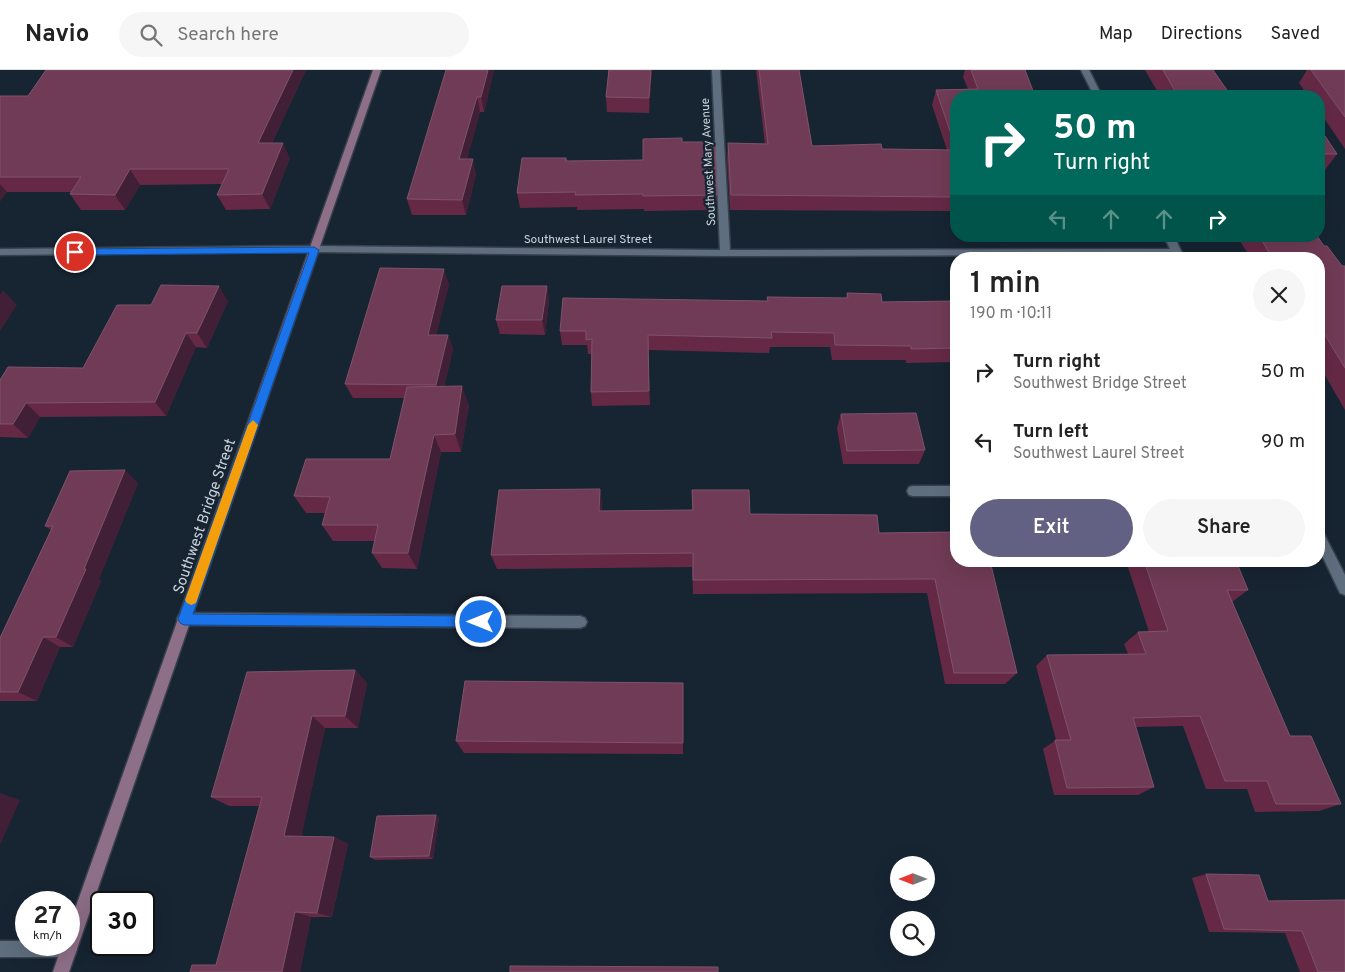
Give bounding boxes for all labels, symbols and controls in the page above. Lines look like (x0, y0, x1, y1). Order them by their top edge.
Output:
search box (119, 12, 469, 57)
text: Navio (25, 20, 89, 50)
icon: search (137, 21, 165, 49)
text: Search here (177, 23, 279, 47)
text: Map (1099, 23, 1133, 46)
text: Directions (1161, 23, 1243, 46)
text: Saved (1271, 23, 1320, 46)
street label: Southwest Mary Avenue (698, 97, 720, 226)
text: 50 m (1053, 107, 1137, 151)
icon: right (970, 110, 1035, 175)
text: Turn right (1053, 150, 1150, 177)
icon: left (1044, 205, 1072, 233)
icon: ahead (1097, 205, 1125, 233)
icon: ahead (1150, 205, 1178, 233)
icon: right (1203, 205, 1231, 233)
pin (54, 231, 96, 273)
street label: Southwest Laurel Street (524, 232, 652, 248)
icon: arrive (61, 238, 89, 266)
text: 1 min (970, 266, 1041, 303)
button: close (1253, 269, 1305, 321)
text: 190 m · 10:11 (970, 304, 1052, 324)
text: Turn right (1013, 350, 1101, 374)
icon: right (970, 358, 998, 386)
text: 50 m (1260, 360, 1305, 384)
text: Southwest Bridge Street (1013, 374, 1187, 394)
text: Turn left (1013, 420, 1089, 444)
icon: left (970, 428, 998, 456)
text: 90 m (1261, 430, 1305, 454)
street label: Southwest Bridge Street (170, 436, 241, 597)
text: Southwest Laurel Street (1013, 444, 1185, 464)
button: Exit (970, 499, 1133, 557)
button: Share (1143, 499, 1305, 557)
position arrow (454, 595, 506, 647)
north arrow (890, 856, 935, 901)
map controls (890, 856, 935, 956)
speed limit sign: 30 (90, 891, 155, 956)
text: 27 (33, 901, 62, 933)
button: search (890, 911, 935, 956)
text: km/h (33, 928, 62, 944)

